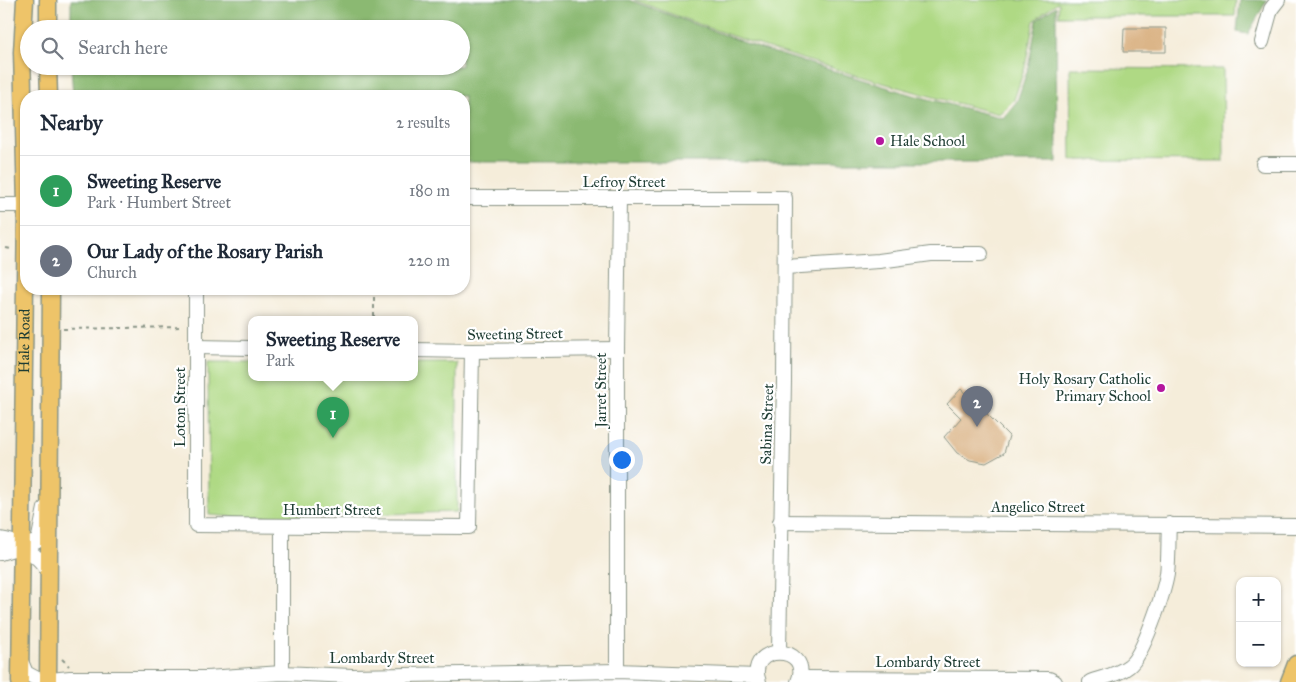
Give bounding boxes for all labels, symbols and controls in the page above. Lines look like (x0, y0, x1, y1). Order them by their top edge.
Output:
search box (20, 20, 470, 75)
icon: search (38, 34, 66, 62)
text: Search here (78, 36, 168, 59)
text: Nearby (40, 110, 103, 136)
text: 2 results (396, 113, 450, 132)
place label: Hale School (890, 132, 966, 150)
marker: Hale School (874, 135, 886, 147)
text: Sweeting Reserve (87, 170, 221, 193)
street label: Lefroy Street (583, 173, 666, 191)
text: 1 (53, 181, 59, 200)
text: 180 m (409, 181, 450, 200)
text: Park · Humbert Street (87, 193, 231, 212)
text: Our Lady of the Rosary Parish (87, 240, 323, 263)
text: 2 (52, 251, 60, 270)
text: 220 m (408, 251, 450, 270)
text: Church (87, 263, 137, 282)
street label: Hale Road (15, 308, 34, 374)
popup (248, 316, 418, 381)
street label: Sweeting Street (467, 324, 564, 344)
text: Sweeting Reserve (266, 328, 400, 351)
text: Park (266, 351, 295, 370)
street label: Jarret Street (592, 352, 611, 430)
street label: Loton Street (171, 366, 189, 447)
place label: Holy Rosary Catholic Primary School (1019, 370, 1152, 405)
street label: Sabina Street (757, 382, 777, 465)
marker: Holy Rosary Catholic Primary School (1155, 382, 1167, 394)
pin: 2 (961, 386, 993, 427)
pin: 1 (317, 397, 349, 438)
your location (609, 447, 635, 473)
street label: Angelico Street (990, 498, 1086, 516)
street label: Humbert Street (283, 501, 382, 519)
map controls (1236, 577, 1281, 667)
button: + (1236, 577, 1281, 622)
button: − (1236, 622, 1281, 667)
street label: Lombardy Street (329, 649, 435, 667)
street label: Lombardy Street (875, 653, 981, 671)

